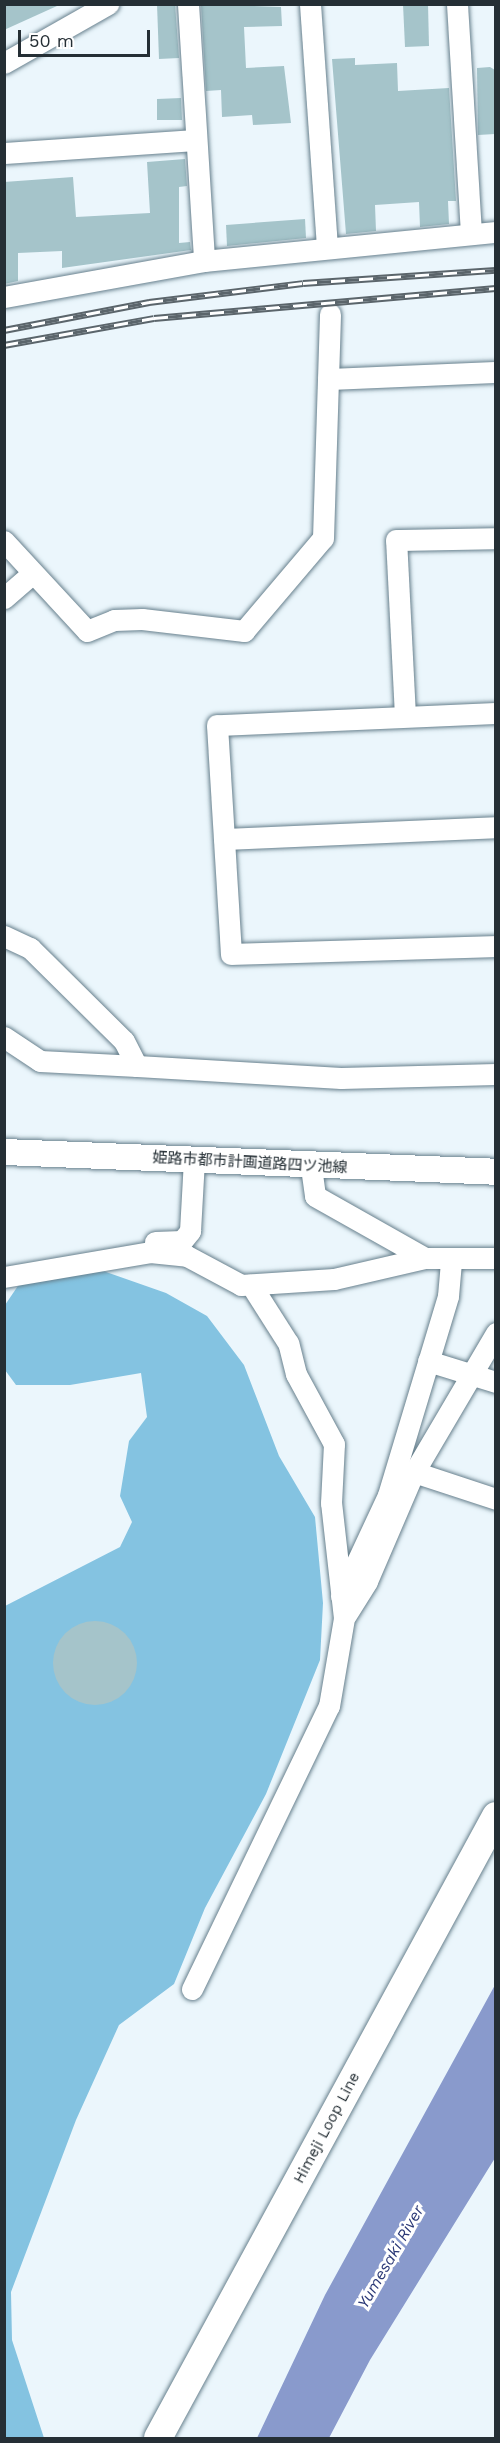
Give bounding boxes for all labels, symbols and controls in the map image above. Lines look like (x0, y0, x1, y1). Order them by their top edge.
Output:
scale bar (21, 18, 153, 56)
text: 50 m (29, 30, 74, 51)
street label: 姫路市都市計画道路四ツ池線 (152, 1149, 348, 1177)
street label: Himeji Loop Line (290, 2069, 364, 2187)
water label: Yumesaki River (354, 2202, 428, 2312)

